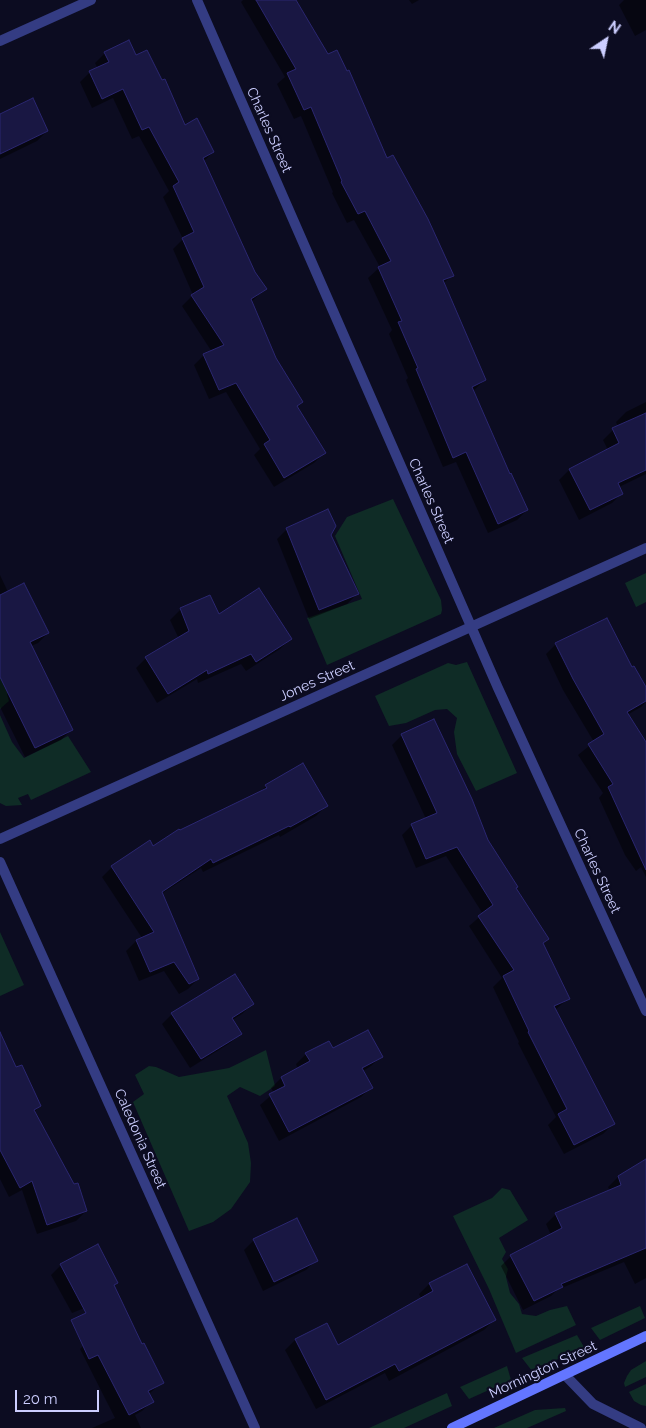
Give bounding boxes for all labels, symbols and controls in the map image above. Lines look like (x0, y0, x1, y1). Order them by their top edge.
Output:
north arrow (581, 15, 631, 65)
text: N (605, 18, 623, 37)
street label: Charles Street (243, 85, 295, 175)
street label: Charles Street (405, 456, 457, 546)
street label: Jones Street (277, 657, 357, 705)
street label: Charles Street (570, 826, 624, 916)
street label: Caledonia Street (110, 1086, 170, 1192)
street label: Mornington Street (486, 1338, 600, 1402)
scale bar (18, 1380, 101, 1412)
text: 20 m (23, 1390, 58, 1408)

